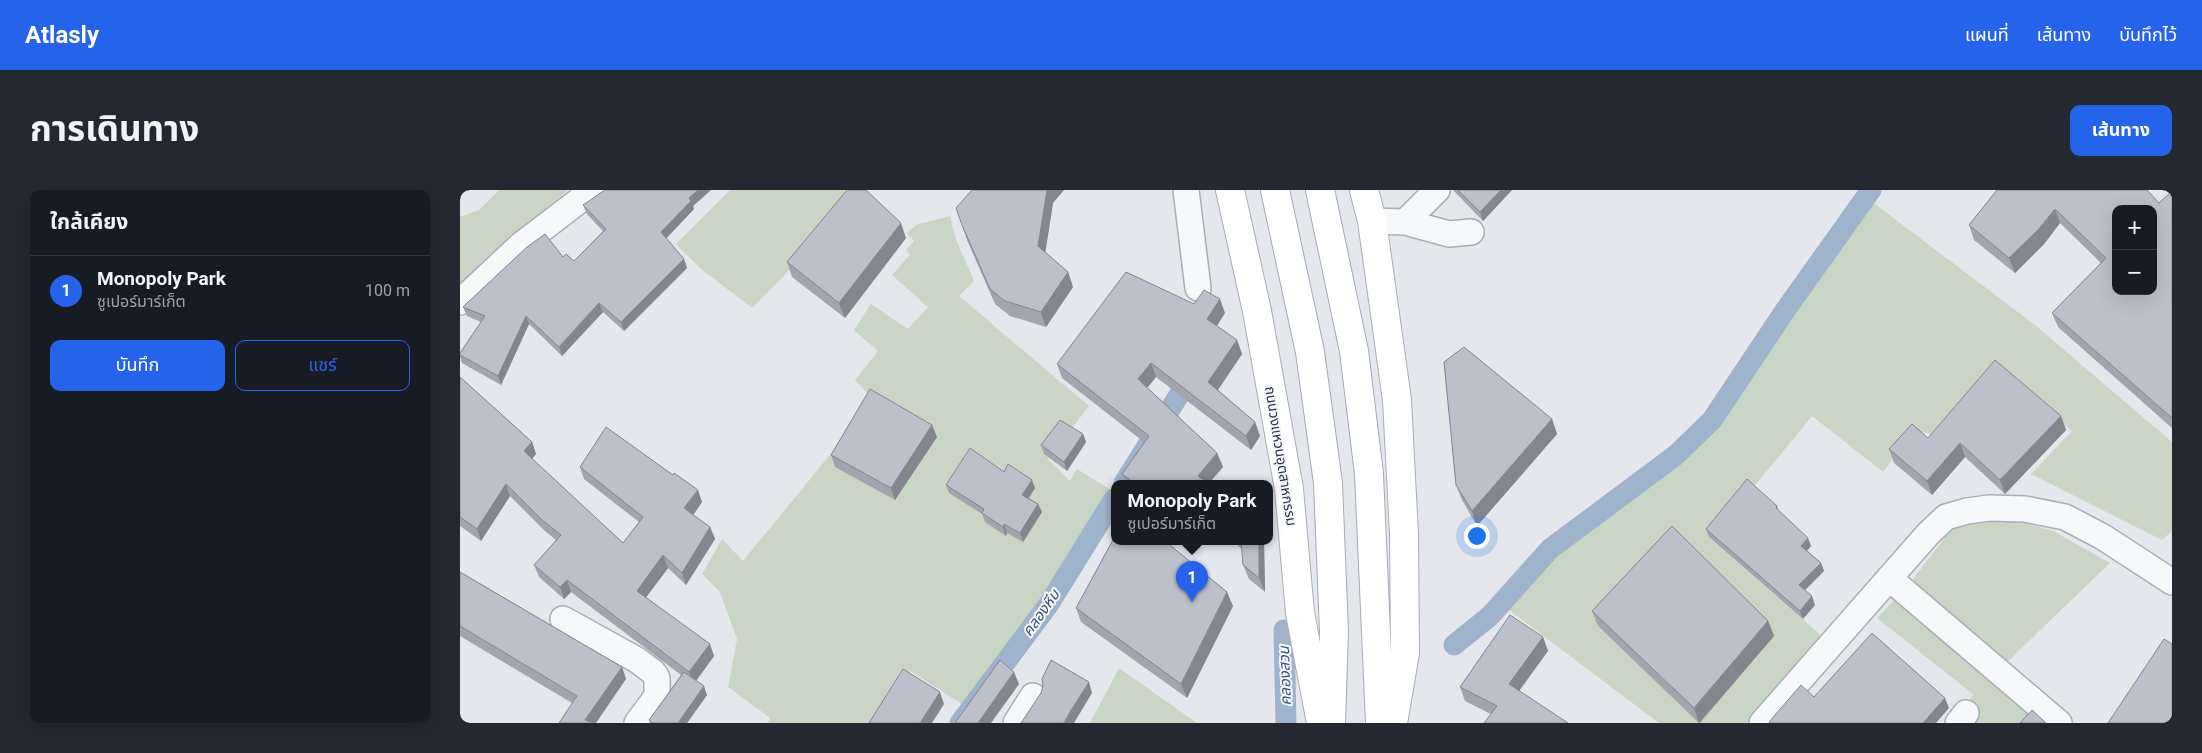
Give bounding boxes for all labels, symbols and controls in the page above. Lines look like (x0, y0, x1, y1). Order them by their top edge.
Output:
text: Atlasly (25, 21, 99, 49)
text: แผนที่ (1965, 24, 2009, 45)
text: เส้นทาง (2037, 24, 2091, 45)
text: บันทึกไว้ (2119, 24, 2177, 45)
button: เส้นทาง (2070, 105, 2172, 156)
text: การเดินทาง (30, 109, 199, 150)
map controls (2112, 205, 2157, 295)
button: + (2112, 205, 2157, 250)
text: ใกล้เคียง (50, 210, 128, 234)
button: − (2112, 250, 2157, 295)
text: Monopoly Park (97, 267, 226, 290)
text: 1 (61, 281, 71, 300)
text: 100 m (365, 281, 410, 300)
text: ซูเปอร์มาร์เก็ต (97, 292, 186, 311)
button: บันทึก (50, 340, 225, 391)
button: แชร์ (235, 340, 410, 391)
street label: ถนนวงแหวนอุตสาหกรรม (1261, 385, 1300, 527)
popup (1111, 480, 1273, 545)
text: Monopoly Park (1128, 489, 1256, 512)
text: ซูเปอร์มาร์เก็ต (1128, 514, 1216, 533)
your location (1464, 523, 1490, 549)
pin: 1 (1176, 561, 1208, 602)
water label: คลองหีบ (1019, 586, 1064, 640)
water label: คลองสวน (1275, 645, 1295, 706)

